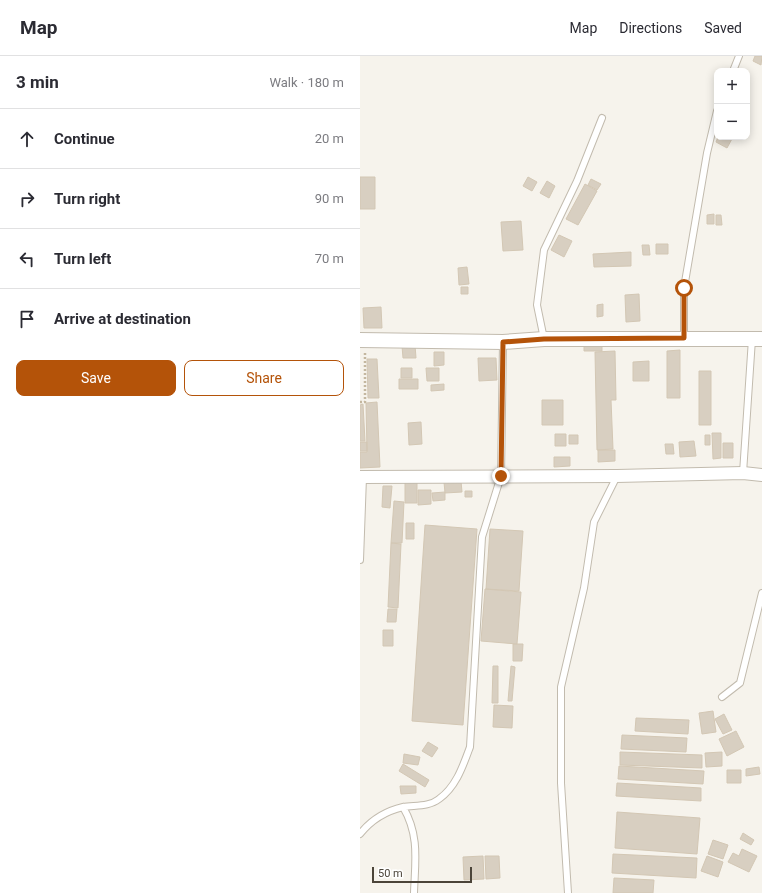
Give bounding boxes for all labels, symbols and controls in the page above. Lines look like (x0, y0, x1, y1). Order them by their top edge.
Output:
text: Map (20, 16, 58, 39)
text: Map (570, 20, 597, 36)
text: Directions (619, 20, 682, 36)
text: Saved (704, 20, 742, 36)
map controls (714, 68, 750, 140)
button: + (714, 68, 750, 104)
text: 3 min (16, 72, 59, 92)
text: Walk · 180 m (269, 75, 344, 90)
button: − (714, 104, 750, 140)
icon: ahead (16, 128, 38, 150)
text: Continue (54, 130, 115, 148)
text: 20 m (315, 131, 344, 146)
icon: right (16, 188, 38, 210)
text: Turn right (54, 190, 120, 208)
text: 90 m (315, 191, 344, 206)
icon: left (16, 248, 38, 270)
text: Turn left (54, 250, 111, 268)
text: 70 m (315, 251, 344, 266)
route start (675, 279, 693, 297)
icon: arrive (16, 308, 38, 330)
text: Arrive at destination (54, 310, 191, 328)
button: Save (16, 360, 176, 396)
button: Share (184, 360, 344, 396)
route end (492, 467, 510, 485)
scale bar (372, 865, 472, 884)
text: 50 m (378, 867, 403, 880)

